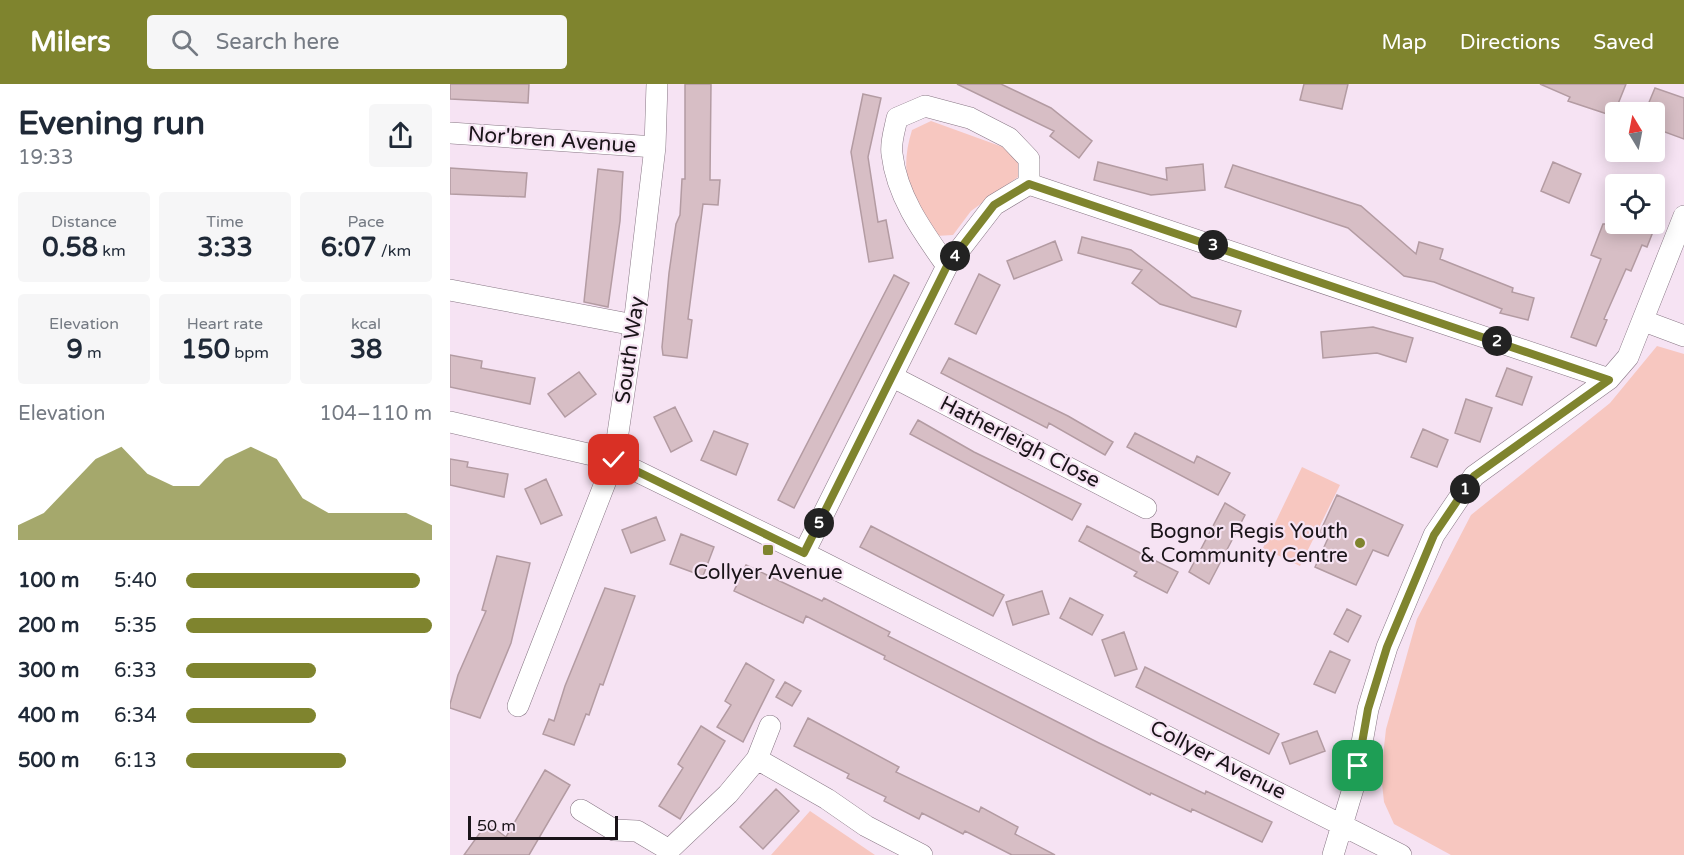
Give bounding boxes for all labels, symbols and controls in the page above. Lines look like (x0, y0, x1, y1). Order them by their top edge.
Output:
search box (147, 15, 567, 69)
text: Milers (30, 25, 111, 59)
icon: search (168, 26, 201, 59)
text: Search here (216, 29, 339, 55)
text: Map (1381, 30, 1427, 55)
text: Directions (1460, 30, 1560, 55)
text: Saved (1593, 30, 1654, 55)
north arrow (1605, 102, 1665, 162)
map controls (1605, 102, 1665, 234)
text: Evening run (18, 104, 205, 143)
button: share (369, 104, 432, 167)
street label: Nor'bren Avenue (467, 122, 637, 158)
text: 19:33 (18, 146, 73, 170)
button: locate (1605, 174, 1665, 234)
text: Distance (51, 212, 117, 232)
text: Time (206, 212, 244, 232)
text: Pace (348, 212, 384, 232)
pin: 3 (1198, 230, 1228, 260)
text: 0.58 (42, 232, 98, 263)
text: 3:33 (197, 232, 253, 263)
text: 6:07 (321, 232, 377, 263)
text: 3 (1208, 235, 1218, 255)
text: km (98, 241, 126, 261)
text: /km (377, 241, 411, 261)
pin: 4 (940, 241, 970, 271)
text: 4 (950, 246, 960, 266)
street label: South Way (610, 295, 650, 405)
text: Elevation (49, 314, 119, 334)
text: Heart rate (187, 314, 263, 334)
text: kcal (351, 314, 381, 334)
pin: 2 (1482, 326, 1512, 356)
text: 2 (1492, 331, 1502, 351)
text: 9 (66, 334, 83, 365)
text: 150 (181, 334, 230, 365)
text: 38 (350, 334, 382, 365)
text: m (83, 343, 102, 363)
text: bpm (230, 343, 269, 363)
street label: Hatherleigh Close (936, 391, 1104, 493)
text: Elevation (18, 402, 105, 426)
text: 104–110 m (319, 402, 432, 426)
pin (588, 434, 639, 485)
icon: check (597, 443, 630, 476)
pin: 1 (1450, 474, 1480, 504)
text: 1 (1460, 479, 1470, 499)
pin: 5 (804, 508, 834, 538)
text: 5 (814, 513, 824, 533)
place label: Bognor Regis Youth & Community Centre (1140, 519, 1348, 568)
marker: Bognor Regis Youth & Community Centre (1353, 536, 1367, 550)
marker: Collyer Avenue (761, 543, 775, 557)
place label: Collyer Avenue (693, 560, 843, 585)
text: 100 m (18, 569, 79, 593)
text: 5:40 (114, 569, 157, 593)
text: 200 m (18, 614, 79, 638)
text: 5:35 (114, 614, 157, 638)
text: 300 m (18, 659, 79, 683)
text: 6:33 (114, 659, 157, 683)
text: 400 m (18, 704, 79, 728)
text: 6:34 (114, 704, 157, 728)
street label: Collyer Avenue (1146, 715, 1290, 805)
pin (1332, 740, 1383, 791)
text: 500 m (18, 749, 79, 773)
text: 6:13 (114, 749, 157, 773)
icon: arrive (1341, 749, 1374, 782)
scale bar (468, 813, 618, 840)
text: 50 m (477, 816, 516, 836)

